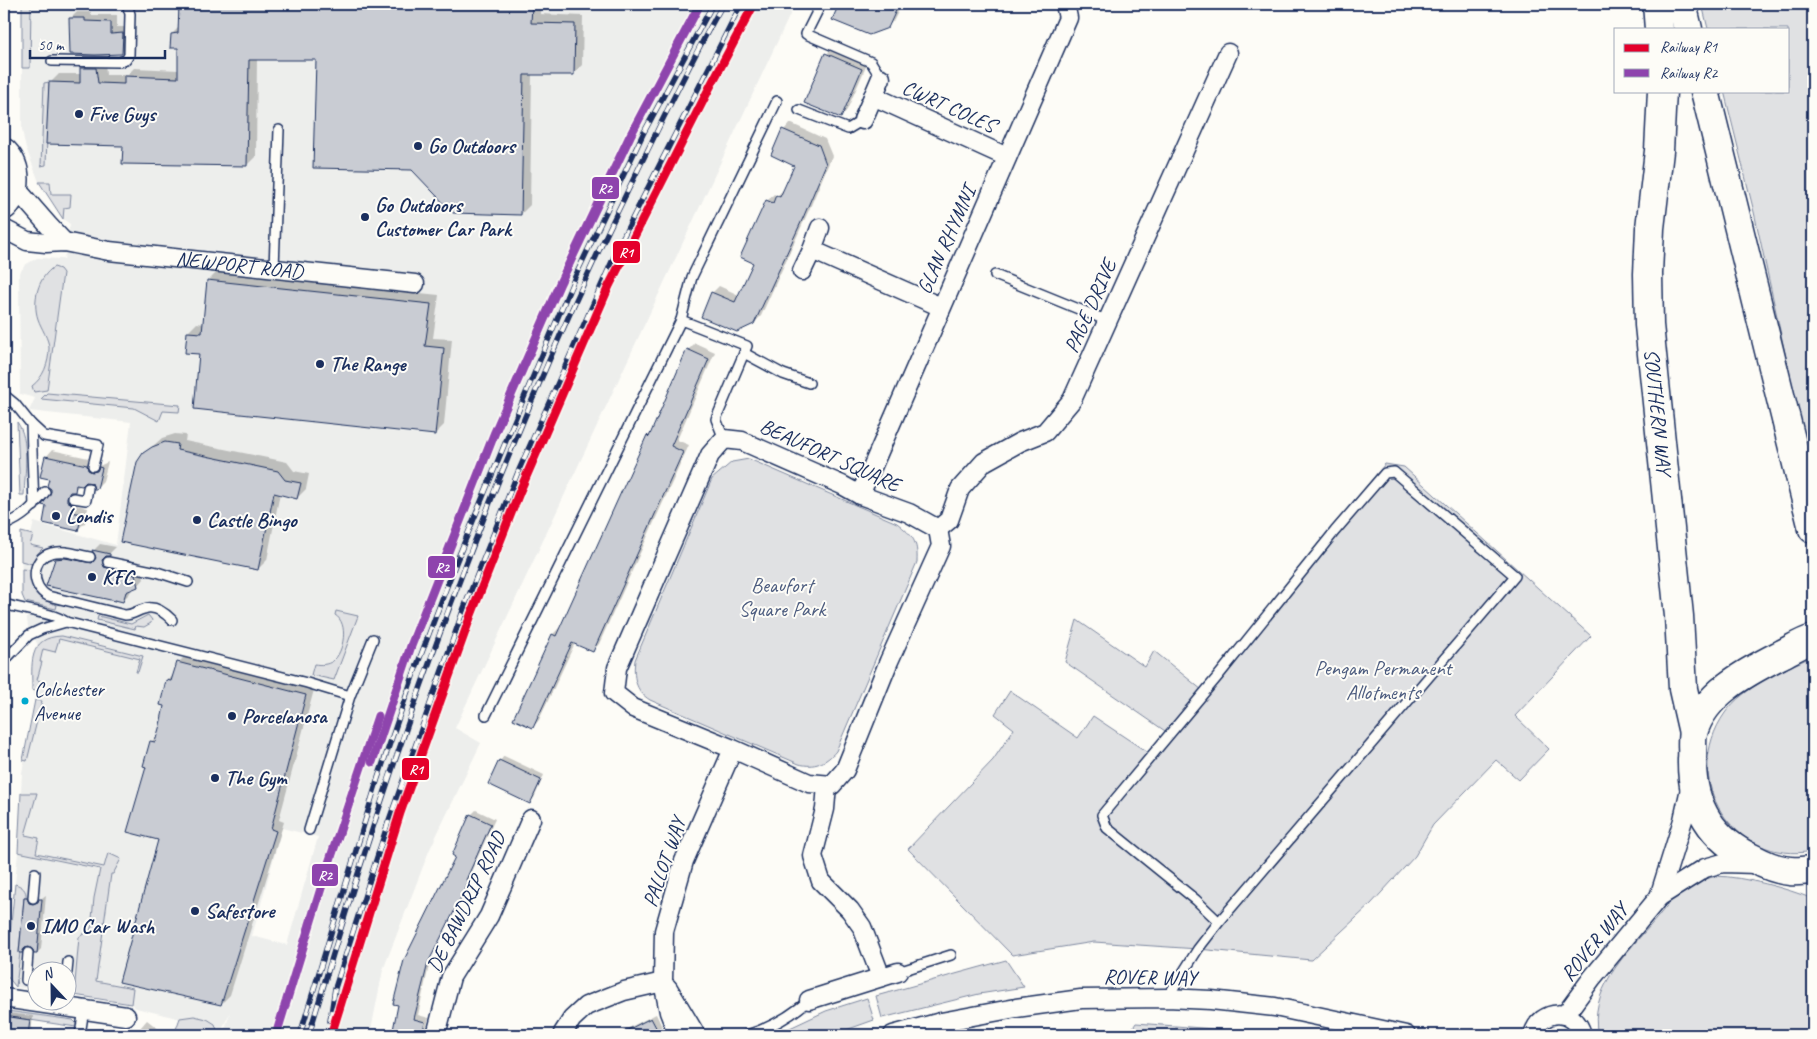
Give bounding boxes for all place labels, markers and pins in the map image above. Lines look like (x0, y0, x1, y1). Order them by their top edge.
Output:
place label: Five Guys (89, 101, 158, 128)
marker: Five Guys (73, 108, 85, 120)
place label: Go Outdoors (428, 133, 518, 159)
marker: Go Outdoors (412, 140, 424, 152)
place label: Go Outdoors Customer Car Park (375, 192, 513, 242)
marker: Go Outdoors Customer Car Park (359, 211, 371, 223)
place label: The Range (330, 351, 407, 377)
marker: The Range (314, 358, 326, 370)
place label: Londis (66, 503, 115, 529)
place label: Castle Bingo (207, 507, 298, 533)
marker: Londis (50, 510, 62, 522)
marker: Castle Bingo (191, 514, 203, 526)
place label: KFC (102, 564, 136, 590)
marker: KFC (86, 571, 98, 583)
place label: Colchester Avenue (34, 677, 105, 726)
marker: Colchester Avenue (20, 696, 30, 706)
place label: Porcelanosa (242, 703, 328, 729)
marker: Porcelanosa (226, 710, 238, 722)
place label: The Gym (225, 765, 288, 792)
marker: The Gym (209, 772, 221, 784)
place label: Safestore (205, 898, 276, 924)
marker: Safestore (189, 905, 201, 917)
place label: IMO Car Wash (41, 913, 156, 939)
marker: IMO Car Wash (25, 920, 37, 932)

